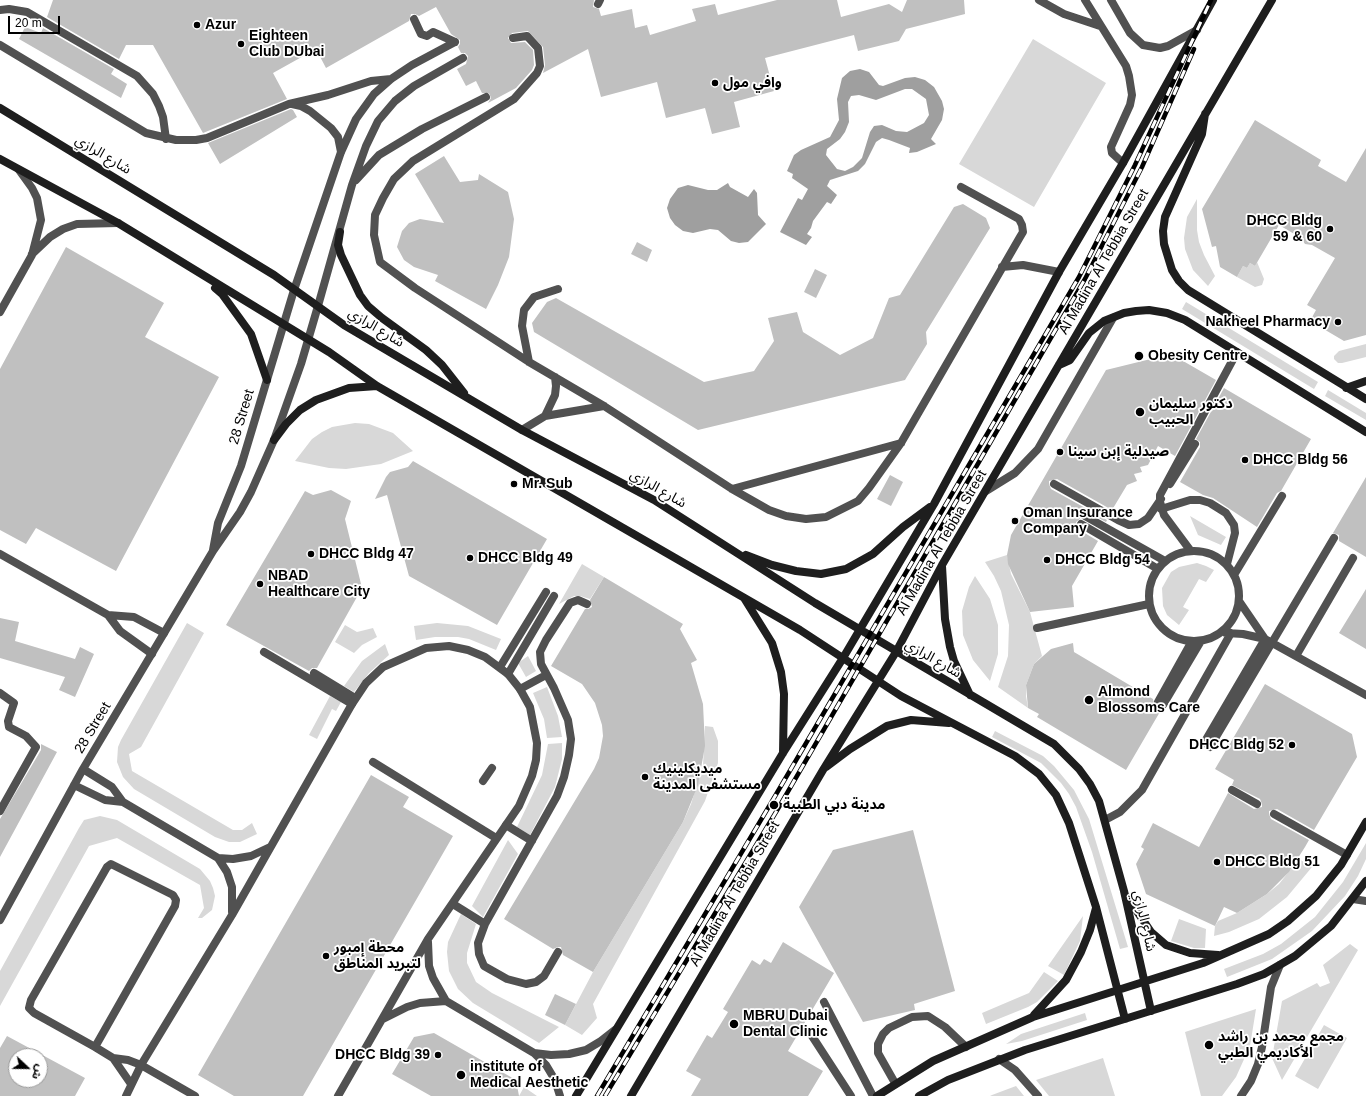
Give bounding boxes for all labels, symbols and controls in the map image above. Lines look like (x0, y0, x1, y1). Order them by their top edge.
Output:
scale bar (10, 8, 62, 34)
text: 20 m (15, 16, 42, 30)
place label: Azur (205, 17, 236, 33)
marker: Azur (192, 20, 202, 30)
place label: Eighteen Club DUbai (249, 28, 324, 60)
marker: Eighteen Club DUbai (236, 39, 246, 49)
place label: وافي مول (723, 75, 782, 91)
marker: وافي مول (710, 78, 720, 88)
street label: شارع الرازي (72, 132, 134, 178)
street label: Al Madina Al Tebbia Street (1055, 186, 1153, 338)
place label: DHCC Bldg 59 & 60 (1247, 213, 1322, 246)
marker: DHCC Bldg 59 & 60 (1325, 224, 1335, 234)
street label: شارع الرازي (345, 305, 407, 351)
place label: Nakheel Pharmacy (1205, 314, 1330, 330)
marker: Nakheel Pharmacy (1333, 317, 1343, 327)
place label: Obesity Centre (1148, 348, 1248, 364)
marker: Obesity Centre (1133, 350, 1145, 362)
street label: 28 Street (226, 387, 258, 447)
place label: دكتور سليمان الحبيب (1149, 396, 1233, 428)
marker: دكتور سليمان الحبيب (1134, 406, 1146, 418)
place label: صيدلية إبن سينا (1068, 444, 1169, 460)
marker: صيدلية إبن سينا (1055, 447, 1065, 457)
place label: DHCC Bldg 56 (1253, 452, 1348, 468)
marker: DHCC Bldg 56 (1240, 455, 1250, 465)
street label: شارع الرازي (627, 466, 689, 512)
street label: Al Madina Al Tebbia Street (893, 467, 991, 619)
place label: Mr. Sub (522, 476, 573, 492)
marker: Mr. Sub (509, 479, 519, 489)
place label: Oman Insurance Company (1023, 505, 1133, 538)
marker: Oman Insurance Company (1010, 516, 1020, 526)
place label: DHCC Bldg 47 (319, 546, 414, 562)
marker: DHCC Bldg 47 (306, 549, 316, 559)
place label: DHCC Bldg 49 (478, 550, 573, 566)
place label: DHCC Bldg 54 (1055, 552, 1150, 568)
marker: DHCC Bldg 49 (465, 553, 475, 563)
marker: DHCC Bldg 54 (1042, 555, 1052, 565)
place label: NBAD Healthcare City (268, 568, 370, 600)
marker: NBAD Healthcare City (255, 579, 265, 589)
street label: شارع الرازي (902, 636, 964, 682)
place label: Almond Blossoms Care (1098, 684, 1200, 716)
marker: Almond Blossoms Care (1083, 694, 1095, 706)
street label: 28 Street (71, 699, 115, 757)
place label: DHCC Bldg 52 (1189, 737, 1284, 753)
marker: DHCC Bldg 52 (1287, 740, 1297, 750)
place label: ميديكلينيك مستشفى المدينة (653, 761, 761, 794)
marker: ميديكلينيك مستشفى المدينة (640, 772, 650, 782)
place label: مدينة دبي الطبية (783, 797, 886, 813)
marker: مدينة دبي الطبية (768, 799, 780, 811)
street label: Al Madina Al Tebbia Street (686, 818, 784, 970)
place label: DHCC Bldg 51 (1225, 854, 1320, 870)
marker: DHCC Bldg 51 (1212, 857, 1222, 867)
street label: شارع الرازي (1129, 889, 1159, 953)
place label: محطة إمبور لتبريد المناطق (334, 940, 421, 972)
marker: محطة إمبور لتبريد المناطق (321, 951, 331, 961)
place label: MBRU Dubai Dental Clinic (743, 1008, 828, 1040)
marker: MBRU Dubai Dental Clinic (728, 1018, 740, 1030)
place label: مجمع محمد بن راشد الأكاديمي الطبي (1218, 1029, 1344, 1062)
marker: مجمع محمد بن راشد الأكاديمي الطبي (1203, 1039, 1215, 1051)
place label: DHCC Bldg 39 (335, 1047, 430, 1063)
north arrow (8, 1048, 48, 1088)
marker: DHCC Bldg 39 (433, 1050, 443, 1060)
place label: institute of Medical Aesthetic (470, 1059, 588, 1092)
text: ش (30, 1063, 47, 1081)
marker: institute of Medical Aesthetic (455, 1069, 467, 1081)

